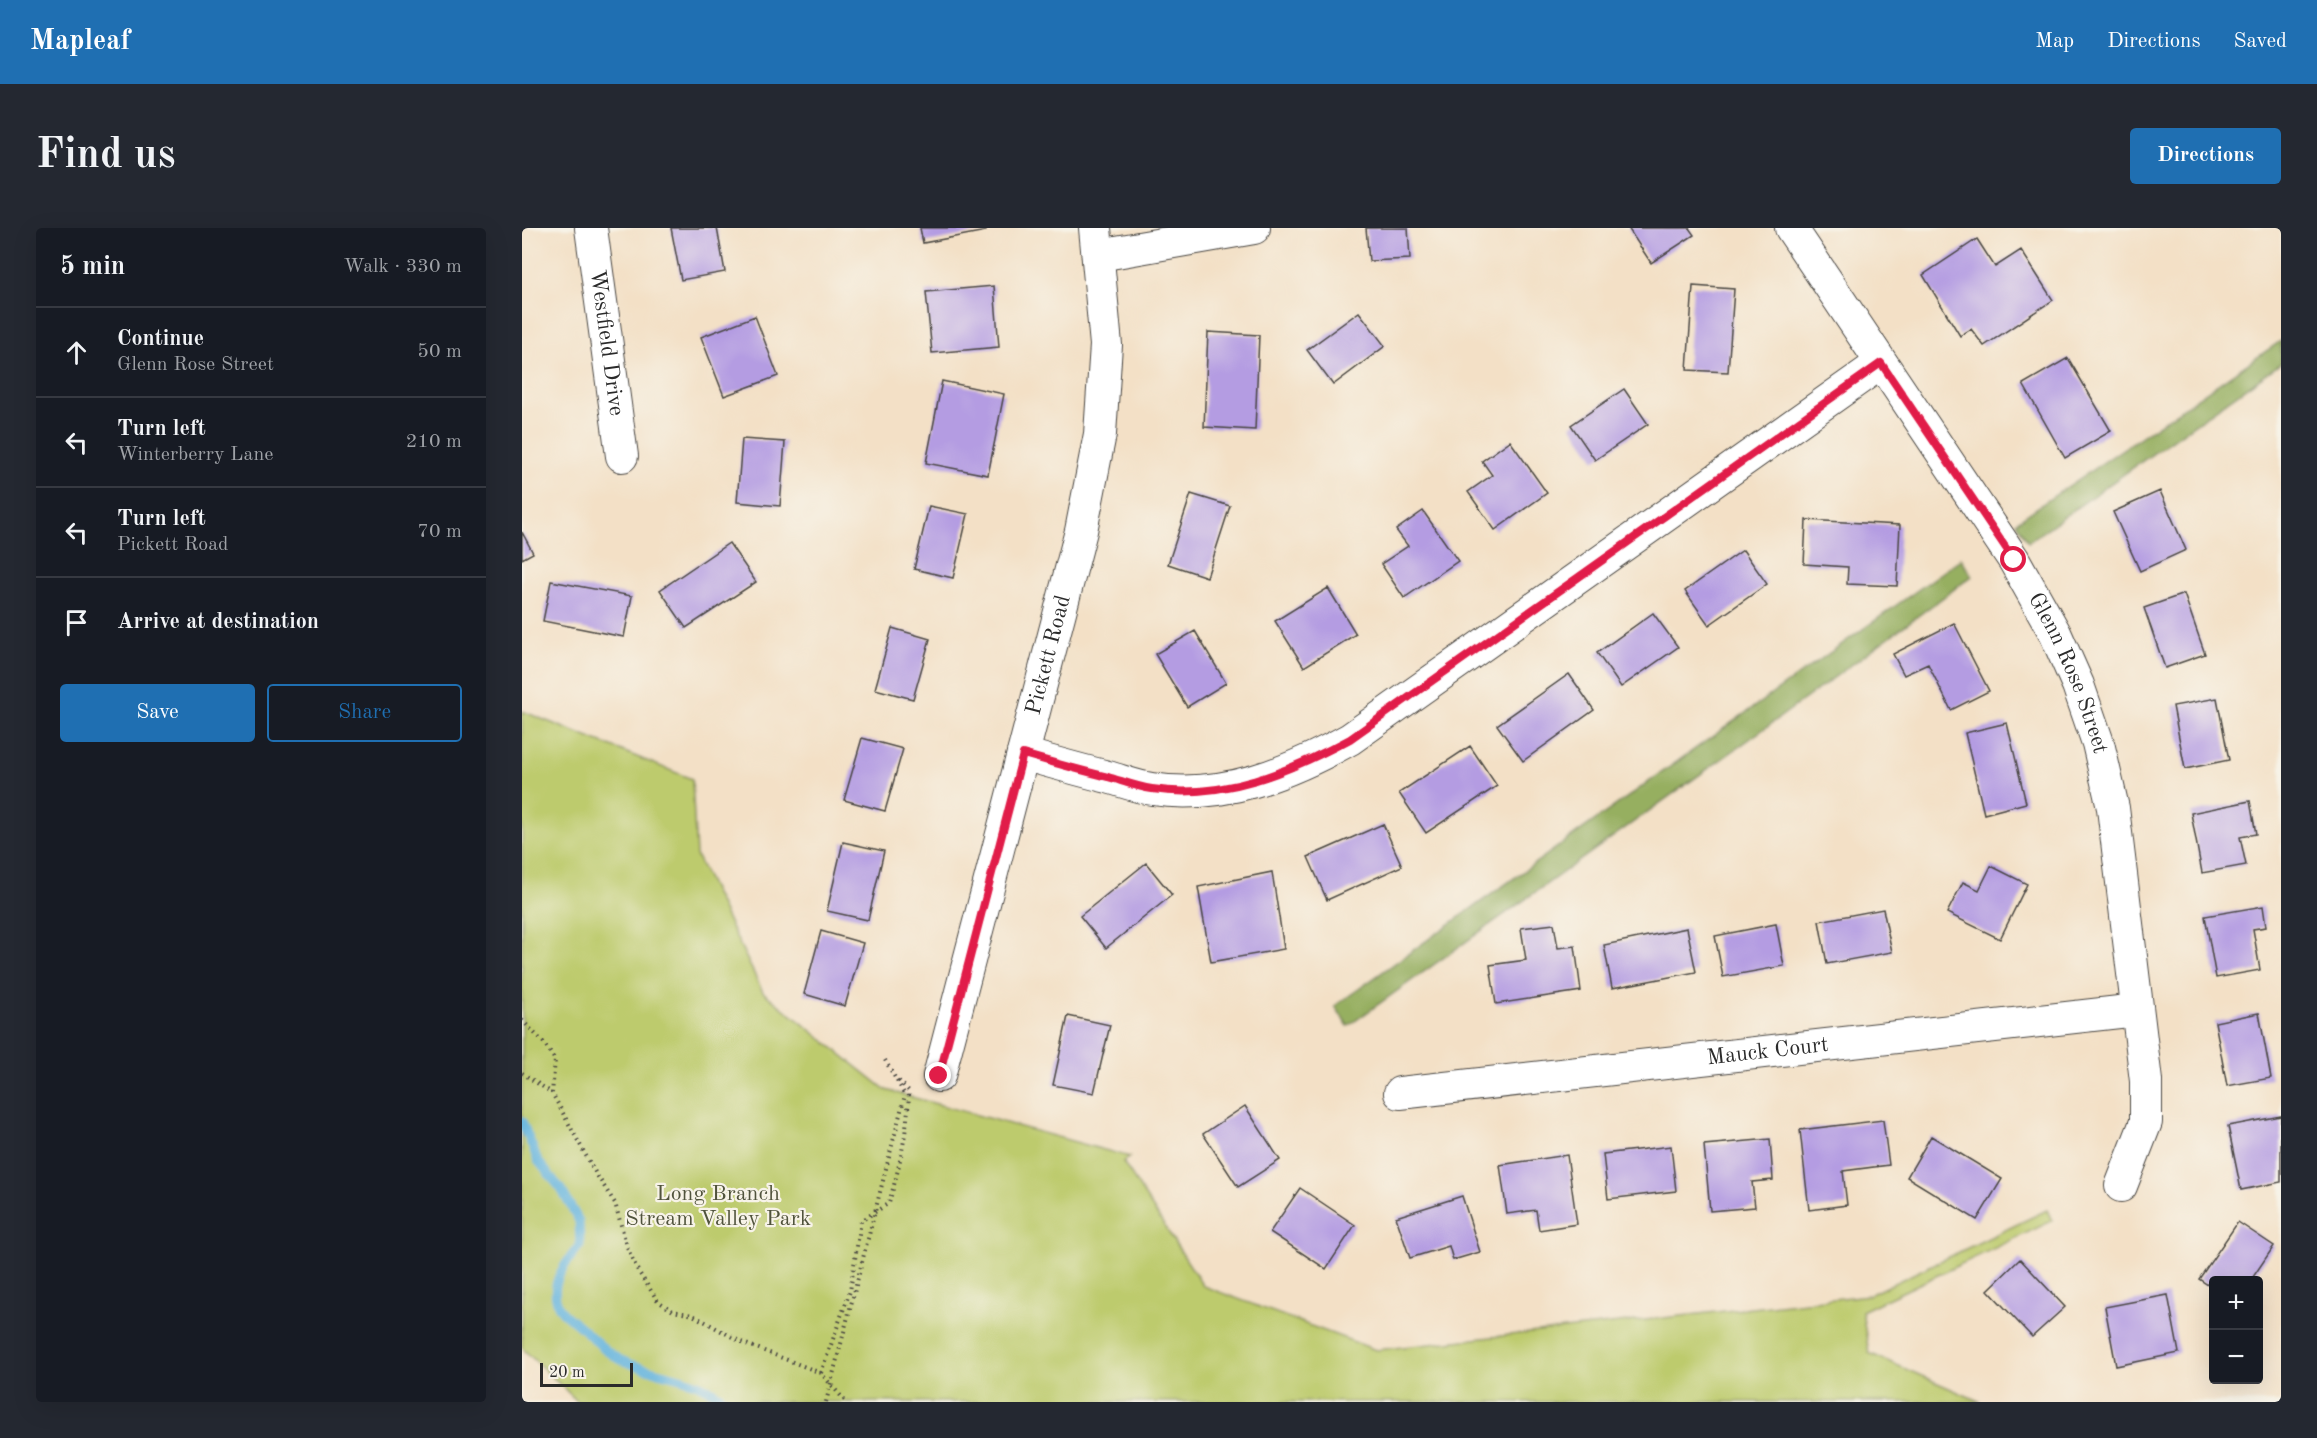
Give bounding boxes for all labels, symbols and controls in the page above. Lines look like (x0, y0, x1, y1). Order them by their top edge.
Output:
text: Mapleaf (30, 28, 130, 56)
text: Map (2035, 31, 2074, 52)
text: Directions (2107, 31, 2201, 52)
text: Saved (2234, 31, 2287, 52)
button: Directions (2130, 128, 2281, 184)
text: Find us (36, 135, 175, 177)
text: 5 min (60, 254, 125, 280)
text: Walk · 330 m (343, 257, 462, 277)
street label: Westfield Drive (586, 269, 627, 417)
text: Continue (117, 328, 204, 350)
icon: ahead (60, 336, 93, 369)
text: 50 m (417, 342, 462, 362)
text: Glenn Rose Street (117, 355, 274, 375)
text: Turn left (117, 418, 206, 440)
icon: left (60, 426, 93, 459)
text: 210 m (406, 432, 462, 452)
text: Winterberry Lane (117, 445, 273, 465)
text: Turn left (117, 508, 206, 530)
icon: left (60, 516, 93, 549)
text: 70 m (417, 522, 462, 542)
text: Pickett Road (117, 535, 228, 555)
route start (2000, 546, 2026, 572)
street label: Glenn Rose Street (2024, 589, 2111, 756)
street label: Pickett Road (1023, 593, 1075, 717)
icon: arrive (60, 606, 93, 639)
text: Arrive at destination (117, 611, 319, 633)
button: Save (60, 684, 255, 742)
button: Share (267, 684, 462, 742)
street label: Mauck Court (1706, 1034, 1830, 1069)
route end (925, 1062, 951, 1088)
park label: Long Branch Stream Valley Park (625, 1183, 811, 1230)
map controls (2209, 1276, 2263, 1384)
button: + (2209, 1276, 2263, 1330)
button: − (2209, 1330, 2263, 1384)
scale bar (540, 1360, 633, 1388)
text: 20 m (549, 1365, 585, 1381)

